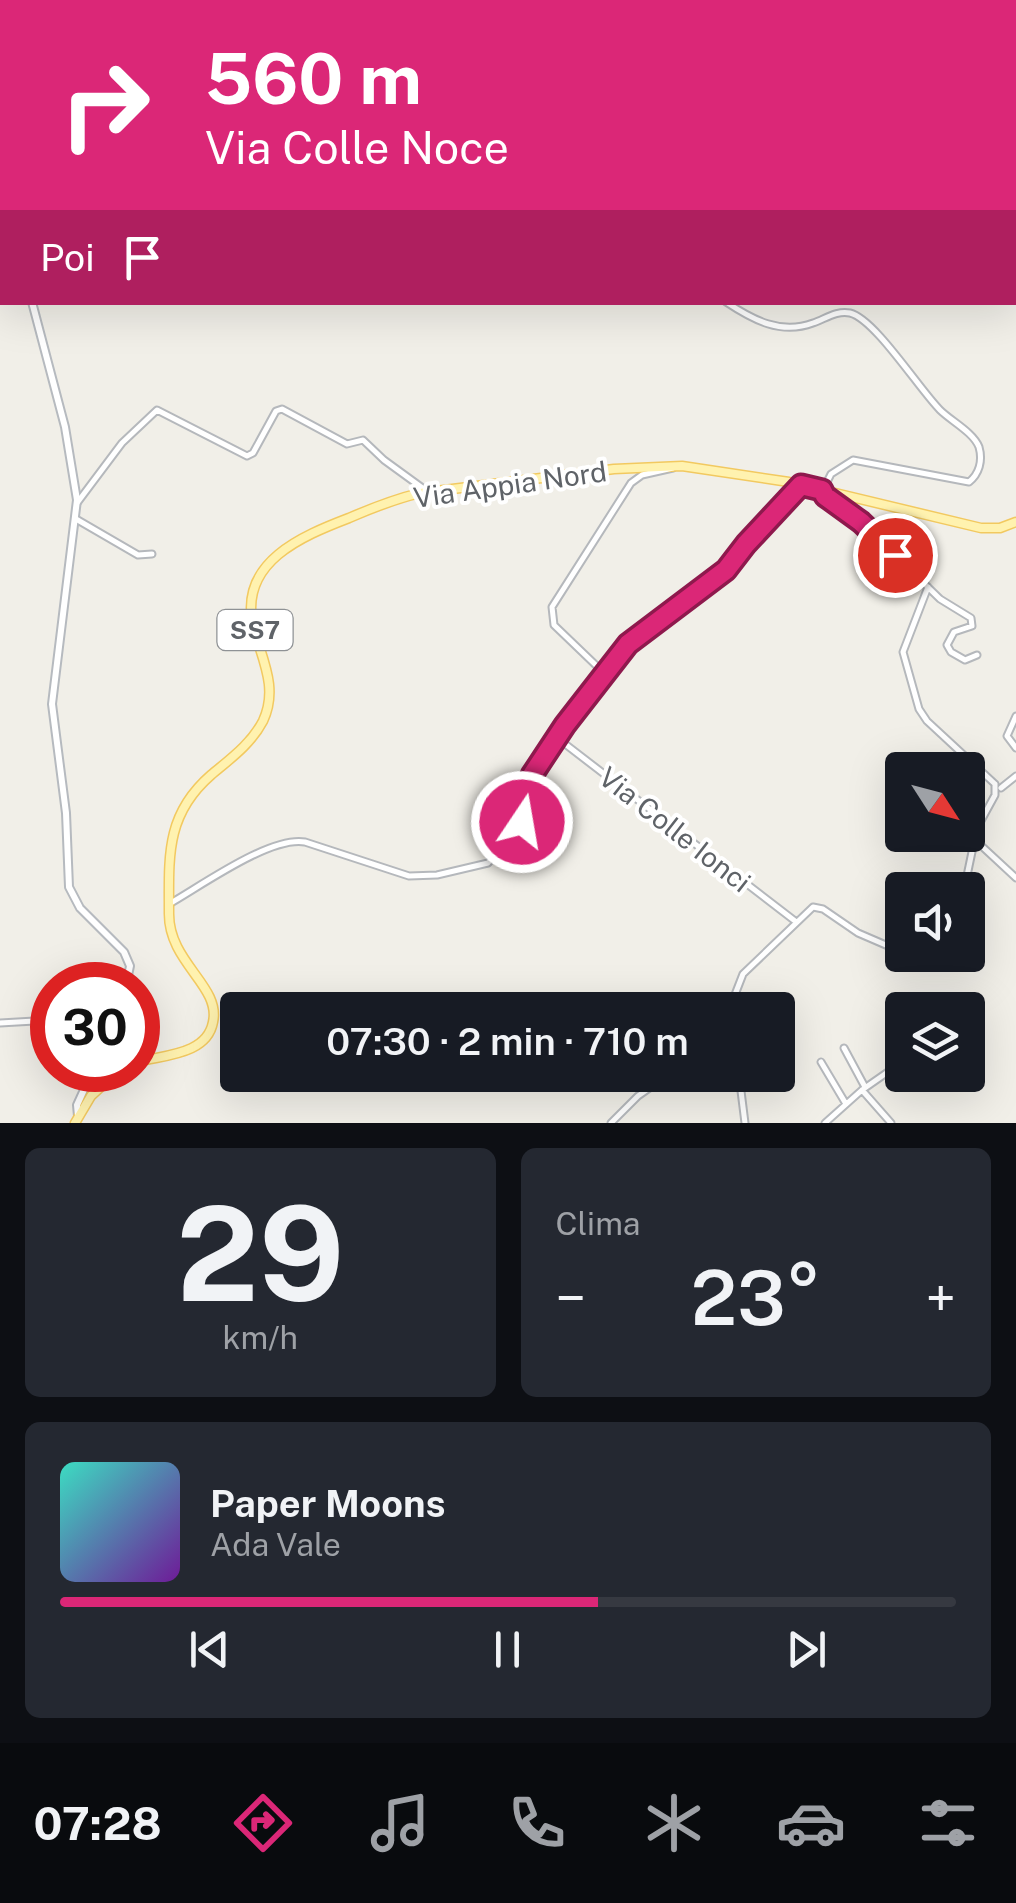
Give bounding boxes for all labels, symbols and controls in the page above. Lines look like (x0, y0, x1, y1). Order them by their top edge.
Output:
text: 560 m (205, 37, 422, 120)
icon: right (40, 40, 170, 170)
text: Via Colle Noce (205, 121, 509, 174)
icon: arrive (115, 230, 170, 285)
text: Poi (40, 235, 95, 280)
street label: Via Appia Nord (411, 454, 609, 514)
pin (853, 513, 938, 598)
icon: arrive (868, 528, 923, 583)
road number: SS7 (218, 610, 292, 650)
north arrow (885, 752, 985, 852)
map controls (885, 752, 985, 1092)
street label: Via Colle Ionci (593, 760, 757, 898)
position arrow (470, 770, 574, 874)
button: sound (885, 872, 985, 972)
speed limit sign: 30 (30, 962, 160, 1092)
button: layers (885, 992, 985, 1092)
text: 07:30 · 2 min · 710 m (326, 1019, 689, 1064)
text: 29 (176, 1178, 344, 1330)
text: Clima (556, 1205, 641, 1242)
text: 23° (691, 1254, 821, 1342)
text: − (556, 1266, 586, 1330)
text: + (925, 1266, 956, 1330)
text: km/h (223, 1319, 298, 1356)
text: Paper Moons (210, 1481, 445, 1526)
text: Ada Vale (210, 1526, 341, 1563)
icon: previous (182, 1622, 237, 1677)
icon: pause (480, 1622, 535, 1677)
icon: next (779, 1622, 834, 1677)
icon: directions (228, 1788, 298, 1858)
icon: music (365, 1788, 435, 1858)
icon: phone (502, 1788, 572, 1858)
icon: climate (639, 1788, 709, 1858)
icon: car (776, 1788, 846, 1858)
icon: filters (913, 1788, 983, 1858)
text: 07:28 (33, 1797, 162, 1850)

